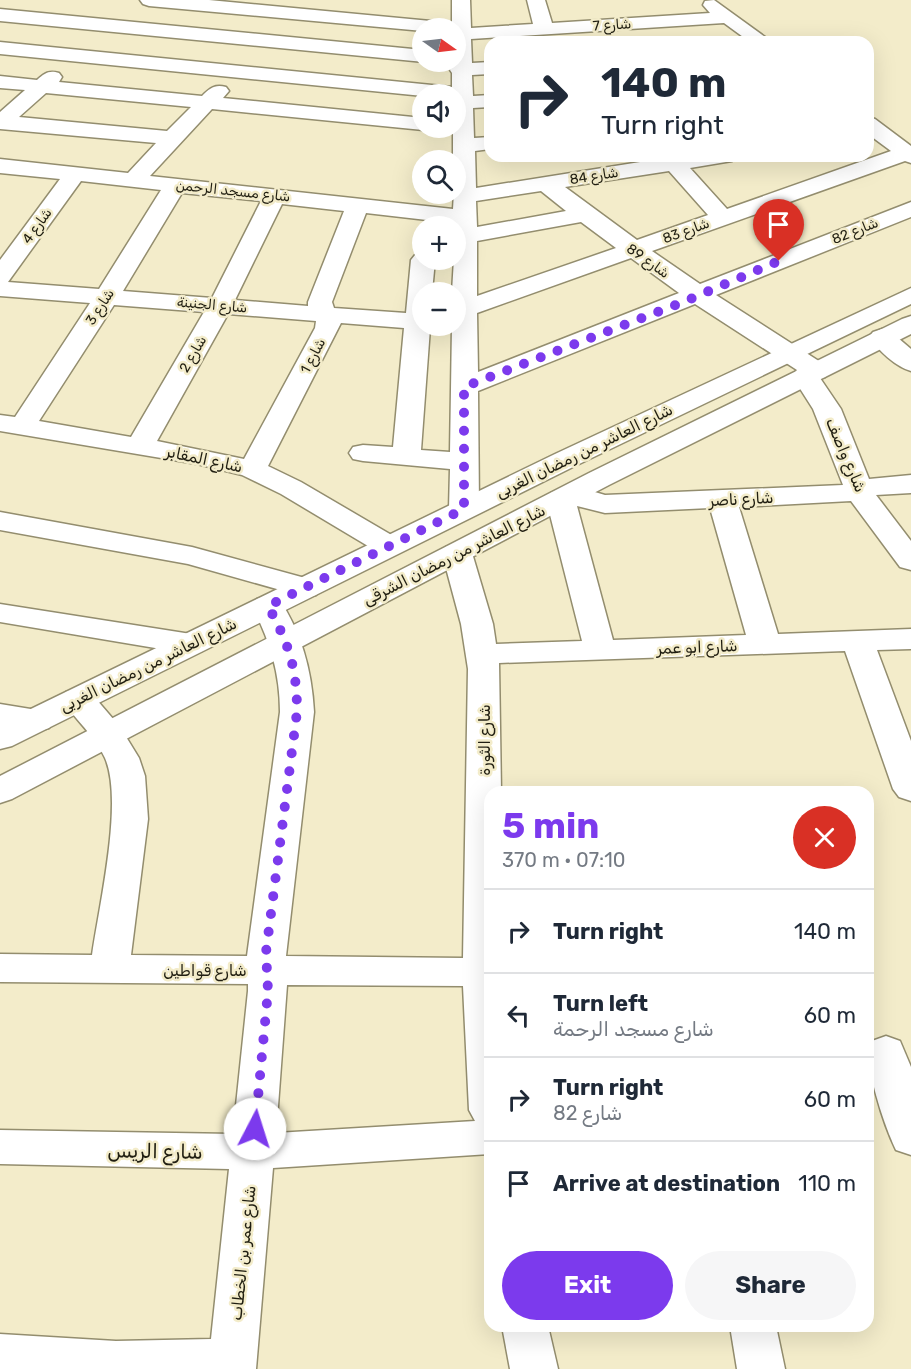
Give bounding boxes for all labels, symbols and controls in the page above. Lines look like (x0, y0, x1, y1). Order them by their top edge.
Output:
street label: شارع 7 (592, 15, 632, 37)
north arrow (412, 18, 466, 72)
map controls (412, 18, 466, 336)
text: 140 m (601, 58, 727, 108)
icon: right (502, 60, 580, 138)
button: sound (412, 84, 466, 138)
text: Turn right (601, 109, 724, 141)
button: search (412, 150, 466, 204)
street label: شارع 84 (568, 164, 620, 190)
street label: شارع مسجد الرحمن (175, 177, 291, 207)
pin (753, 199, 804, 261)
street label: شارع 4 (18, 205, 57, 248)
icon: arrive (762, 208, 795, 241)
street label: شارع 82 (829, 214, 881, 250)
street label: شارع 83 (660, 215, 712, 249)
button: + (412, 216, 466, 270)
street label: شارع 89 (622, 240, 673, 284)
button: − (412, 282, 466, 336)
street label: شارع 3 (82, 286, 120, 329)
street label: شارع الجنينة (176, 293, 248, 319)
street label: شارع 2 (176, 333, 212, 376)
street label: شارع 1 (297, 336, 331, 377)
street label: شارع العاشر من رمضان الغربى (492, 400, 677, 504)
street label: شارع واصف (820, 415, 870, 496)
street label: شارع المقابر (162, 441, 244, 478)
street label: شارع ناصر (707, 488, 774, 512)
street label: شارع العاشر من رمضان الشرقى (360, 501, 549, 611)
street label: شارع العاشر من رمضان الغربى (56, 614, 241, 718)
street label: شارع ابو عمر (655, 636, 738, 660)
street label: شارع الثورة (475, 704, 496, 776)
text: 5 min (502, 804, 599, 847)
button: close (793, 806, 856, 869)
text: 370 m · 07:10 (502, 848, 625, 872)
icon: right (502, 915, 535, 948)
text: Turn right (553, 918, 663, 945)
text: 140 m (794, 918, 856, 945)
street label: شارع قواطين (163, 961, 247, 982)
text: Turn left (553, 990, 648, 1017)
icon: left (502, 999, 535, 1032)
text: 60 m (804, 1002, 856, 1029)
text: شارع مسجد الرحمة (553, 1017, 714, 1041)
text: Turn right (553, 1074, 663, 1101)
icon: right (502, 1083, 535, 1116)
text: 60 m (804, 1086, 856, 1113)
position arrow (223, 1097, 287, 1161)
text: شارع 82 (553, 1101, 622, 1125)
street label: شارع الريس (107, 1138, 203, 1166)
icon: arrive (502, 1167, 535, 1200)
text: Arrive at destination (553, 1170, 780, 1197)
text: 110 m (798, 1170, 856, 1197)
street label: شارع عمر بن الخطاب (226, 1184, 262, 1322)
button: Exit (502, 1251, 673, 1320)
button: Share (685, 1251, 856, 1320)

